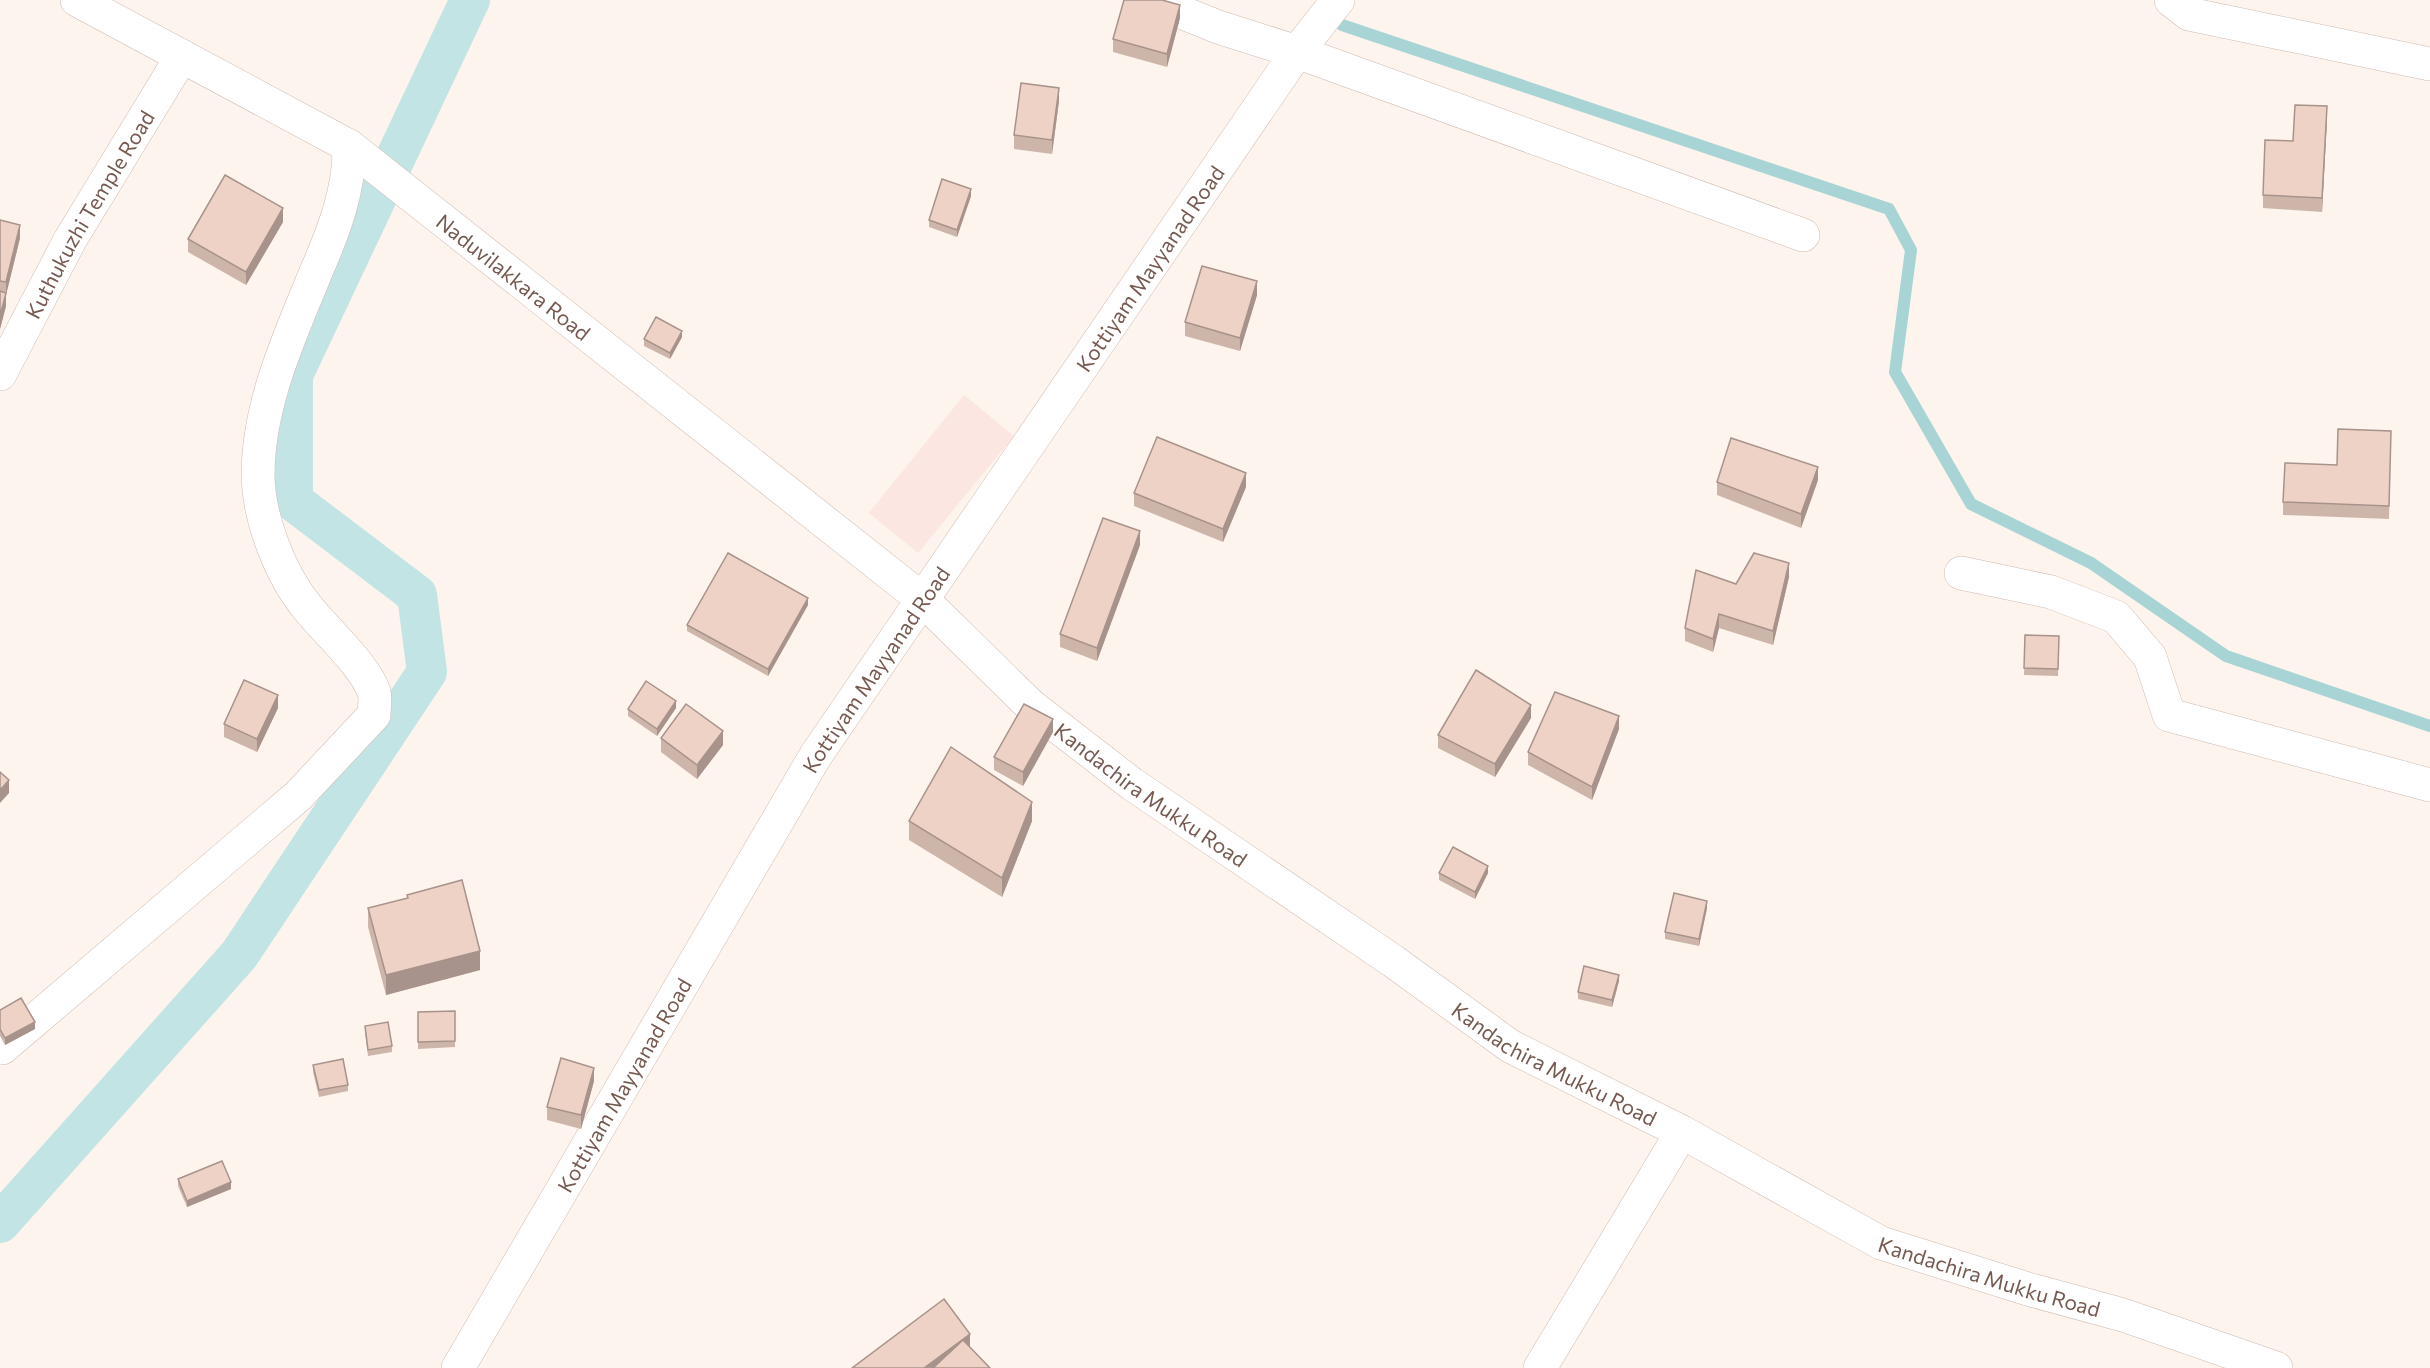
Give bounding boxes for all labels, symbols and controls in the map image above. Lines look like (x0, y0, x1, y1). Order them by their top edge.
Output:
street label: Kuthukuzhi Temple Road (19, 105, 159, 322)
street label: Kottiyam Mayyanad Road (1070, 160, 1228, 376)
street label: Naduvilakkara Road (432, 208, 596, 345)
street label: Kottiyam Mayyanad Road (796, 561, 954, 777)
street label: Kandachira Mukku Road (1050, 717, 1252, 871)
street label: Kottiyam Mayyanad Road (551, 973, 696, 1196)
street label: Kandachira Mukku Road (1448, 996, 1661, 1130)
street label: Kandachira Mukku Road (1875, 1230, 2103, 1321)

